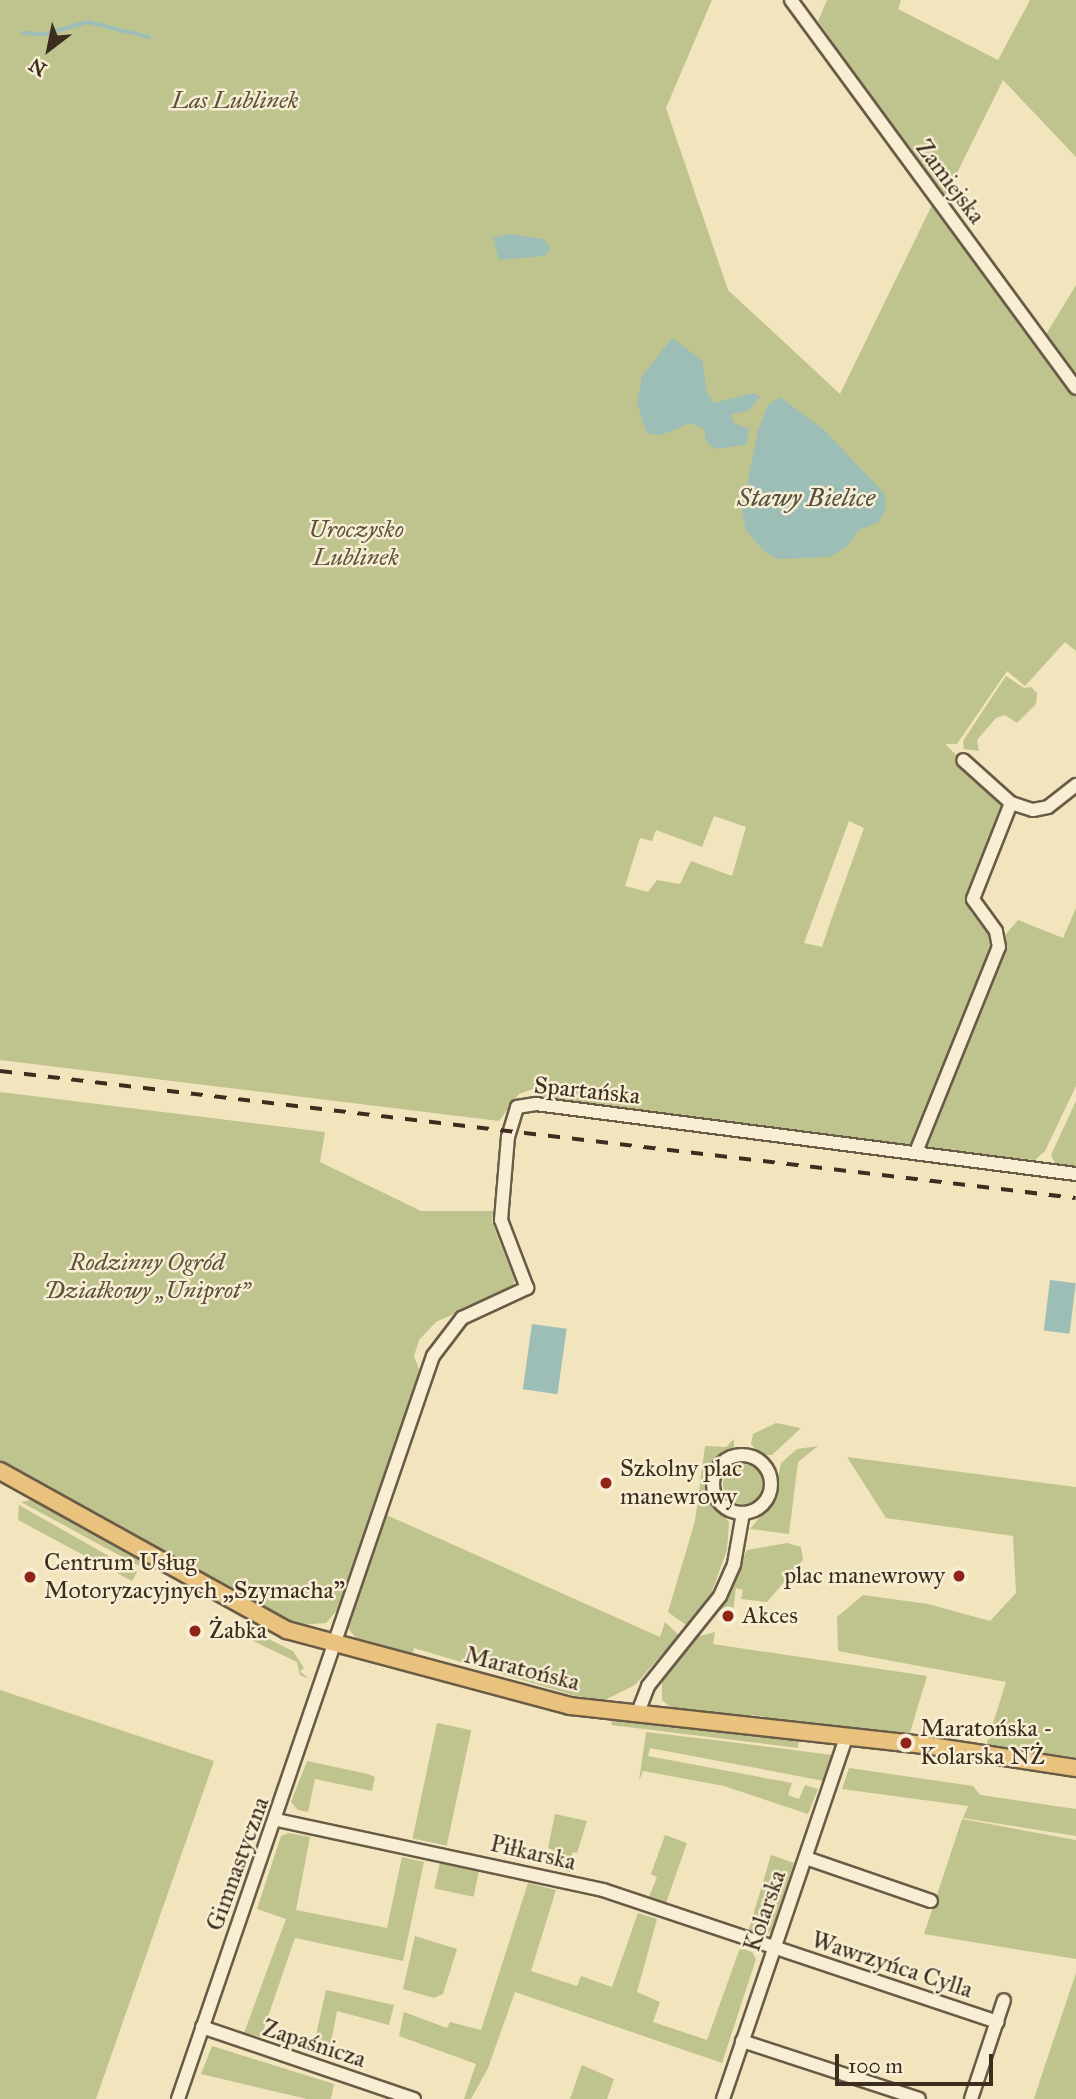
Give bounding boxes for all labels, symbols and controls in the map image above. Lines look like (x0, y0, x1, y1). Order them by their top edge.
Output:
north arrow (14, 14, 84, 84)
text: N (25, 53, 51, 81)
park label: Las Lublinek (171, 87, 299, 115)
street label: Zamiejska (909, 134, 991, 230)
water label: Stawy Bielice (737, 482, 875, 514)
park label: Uroczysko Lublinek (308, 516, 404, 572)
street label: Spartańska (533, 1071, 641, 1111)
park label: Rodzinny Ogród Działkowy „Uniprot” (44, 1249, 250, 1305)
place label: Szkolny plac manewrowy (620, 1455, 742, 1511)
marker: Szkolny plac manewrowy (598, 1475, 614, 1491)
place label: Centrum Usług Motoryzacyjnych „Szymacha” (44, 1549, 345, 1605)
place label: plac manewrowy (784, 1562, 945, 1590)
marker: plac manewrowy (951, 1568, 967, 1584)
marker: Centrum Usług Motoryzacyjnych „Szymacha” (22, 1569, 38, 1585)
place label: Akces (742, 1602, 798, 1630)
marker: Akces (720, 1608, 736, 1624)
place label: Żabka (209, 1617, 267, 1645)
marker: Żabka (187, 1623, 203, 1639)
street label: Maratońska (461, 1641, 583, 1697)
place label: Maratońska - Kolarska NŻ (920, 1715, 1053, 1771)
marker: Maratońska - Kolarska NŻ (898, 1735, 914, 1751)
street label: Gimnastyczna (201, 1793, 275, 1935)
street label: Piłkarska (487, 1829, 579, 1877)
street label: Kolarska (738, 1866, 792, 1956)
street label: Wawrzyńca Cylla (808, 1925, 976, 2005)
street label: Zapaśnicza (259, 2014, 369, 2074)
scale bar (838, 2039, 996, 2084)
text: 100 m (848, 2053, 903, 2079)

